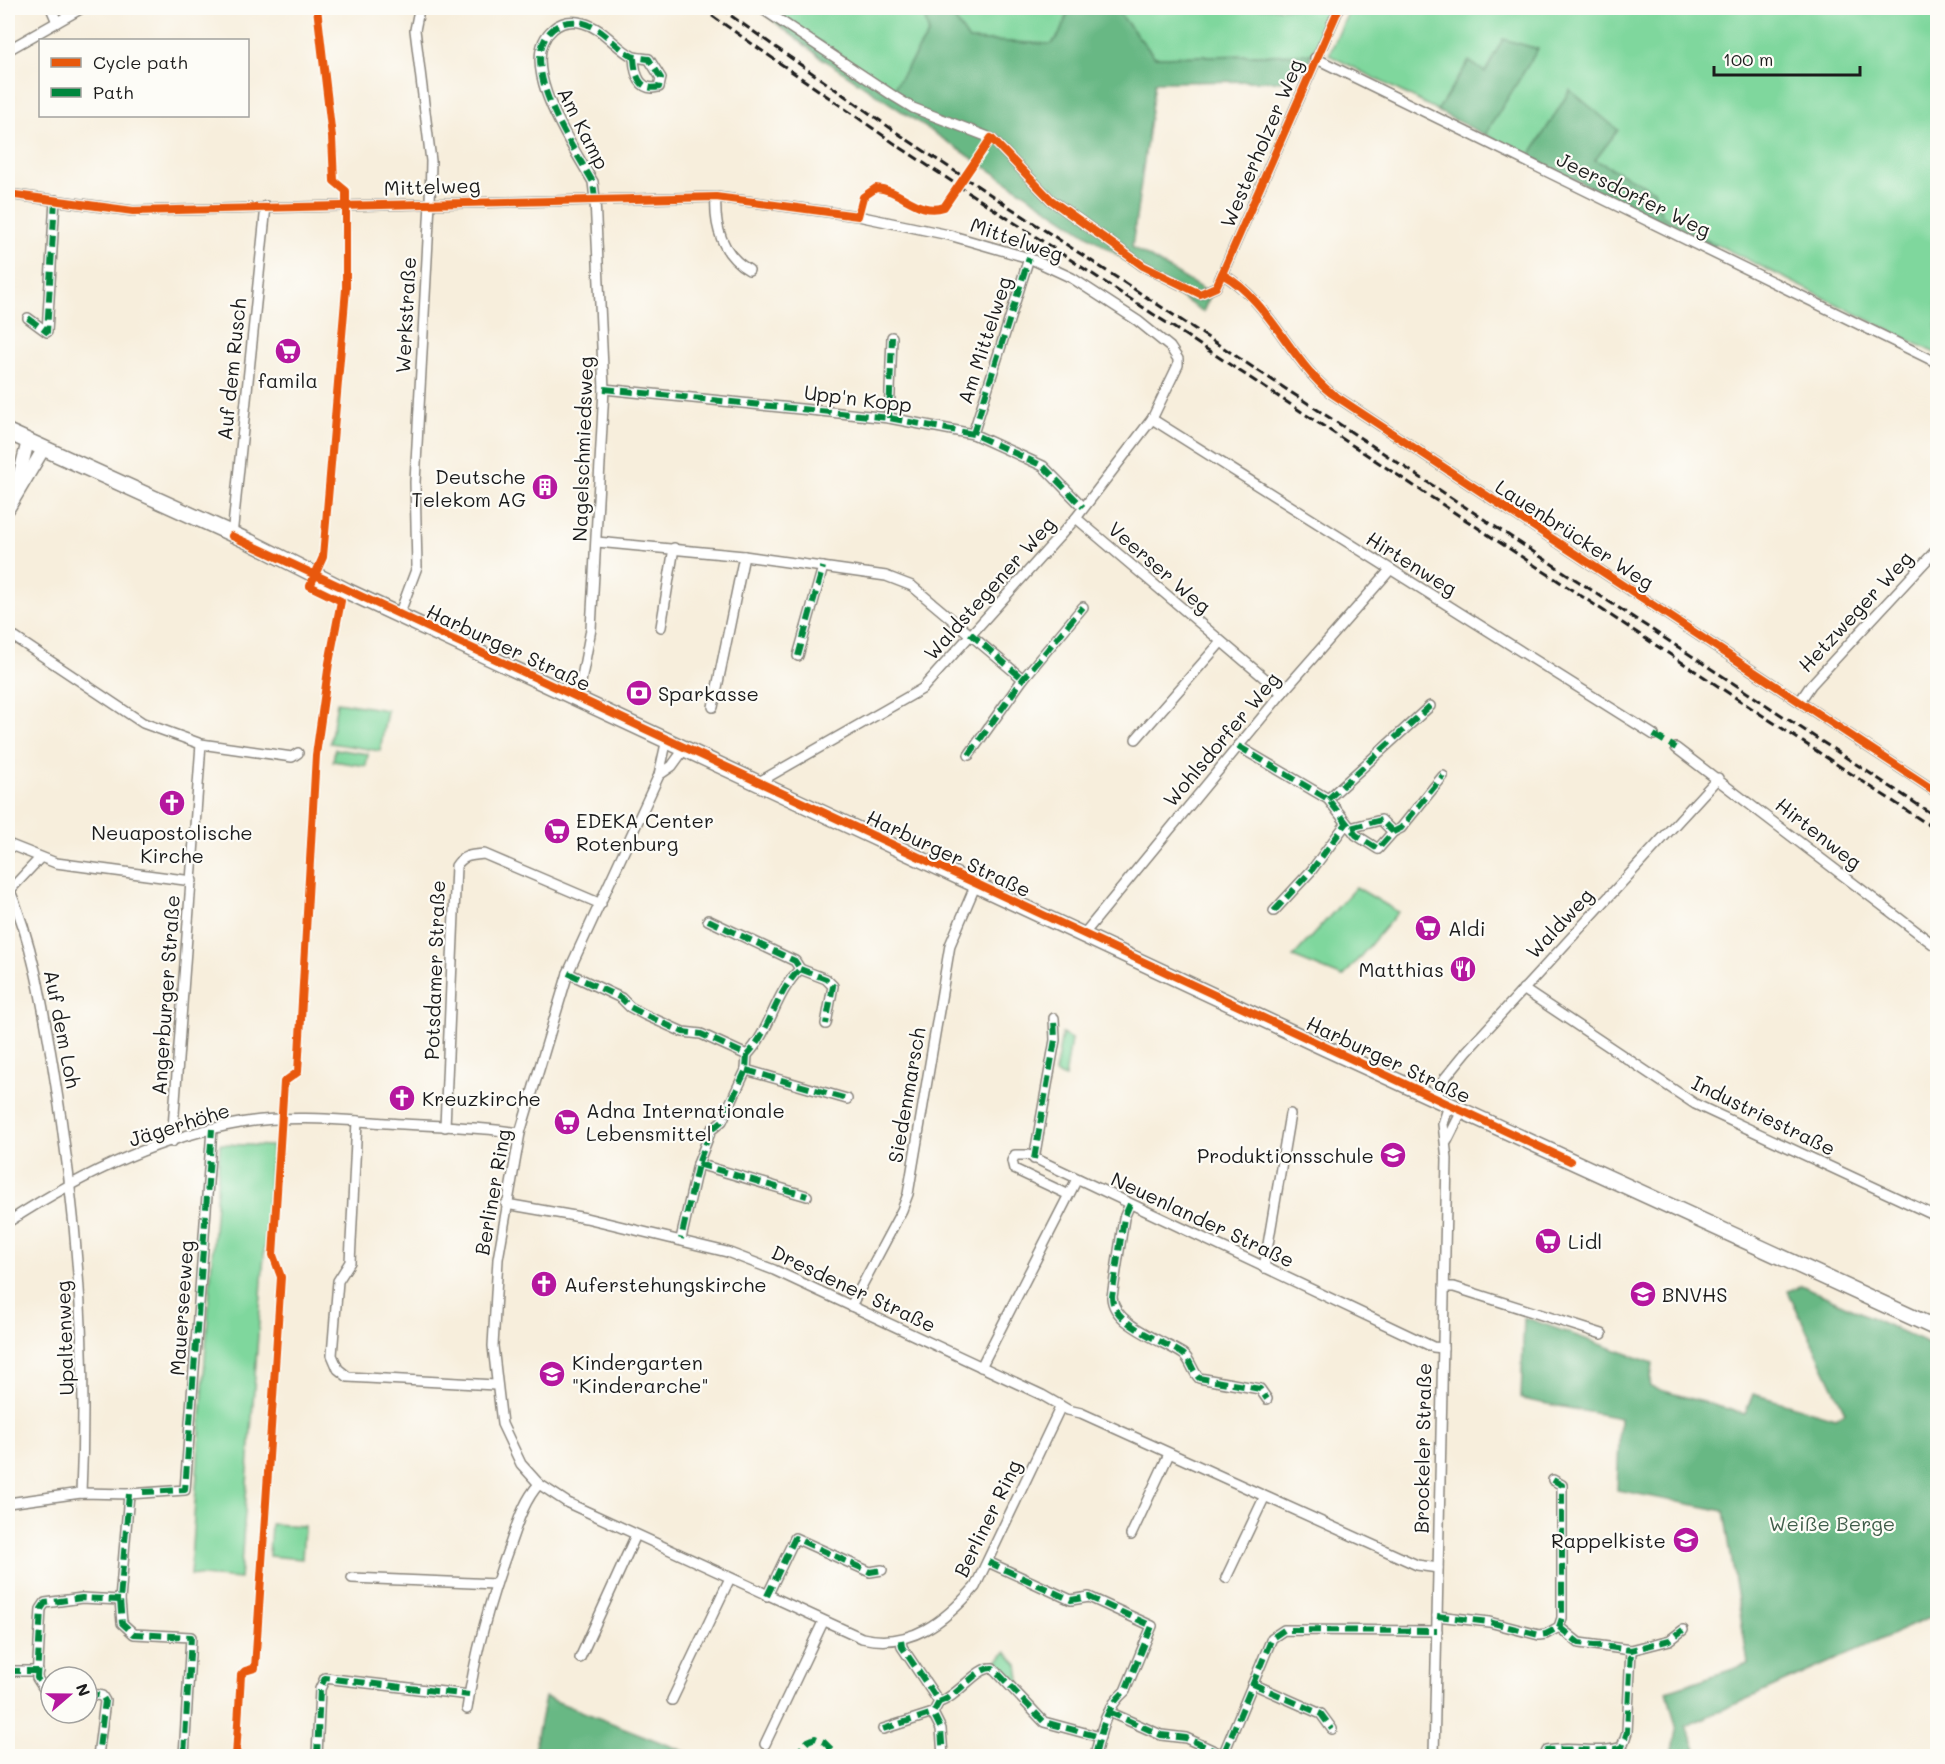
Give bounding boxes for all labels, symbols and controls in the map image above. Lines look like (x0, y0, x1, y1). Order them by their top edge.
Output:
legend (39, 39, 249, 117)
scale bar (1714, 39, 1860, 77)
text: 100 m (1723, 47, 1773, 71)
text: Cycle path (93, 50, 188, 74)
street label: Westerholzer Weg (1214, 55, 1308, 231)
text: Path (93, 80, 133, 104)
street label: Am Kamp (552, 82, 616, 174)
street label: Jeersdorfer Weg (1553, 145, 1715, 243)
street label: Mittelweg (383, 171, 481, 201)
street label: Mittelweg (967, 211, 1067, 267)
street label: Werkstraße (389, 256, 421, 374)
street label: Am Mittelweg (951, 273, 1017, 407)
street label: Auf dem Rusch (211, 297, 251, 441)
supermarket icon: famila (273, 336, 303, 366)
street label: Nagelschmiedsweg (566, 356, 598, 542)
place label: famila (258, 367, 318, 393)
street label: Upp'n Kopp (803, 378, 913, 418)
place label: Deutsche Telekom AG (412, 463, 526, 512)
building icon: Deutsche Telekom AG (530, 472, 560, 502)
street label: Lauenbrücker Weg (1491, 473, 1659, 595)
street label: Waldstegener Weg (918, 511, 1060, 665)
street label: Veerser Weg (1103, 515, 1217, 619)
street label: Hirtenweg (1362, 525, 1462, 601)
street label: Hetzweger Weg (1792, 545, 1918, 677)
street label: Harburger Straße (423, 597, 595, 697)
street label: Wohlsdorfer Weg (1157, 666, 1285, 812)
bank icon: Sparkasse (624, 678, 654, 708)
place label: Sparkasse (658, 680, 759, 706)
church icon: Neuapostolische Kirche (157, 788, 187, 818)
street label: Hirtenweg (1771, 791, 1867, 875)
street label: Harburger Straße (863, 803, 1035, 903)
place label: EDEKA Center Rotenburg (576, 807, 714, 856)
supermarket icon: EDEKA Center Rotenburg (542, 816, 572, 846)
place label: Neuapostolische Kirche (91, 819, 253, 868)
street label: Potsdamer Straße (418, 880, 450, 1060)
street label: Waldweg (1520, 882, 1598, 964)
street label: Angerburger Straße (145, 894, 185, 1096)
supermarket icon: Aldi (1413, 913, 1443, 943)
place label: Aldi (1448, 915, 1486, 941)
restaurant icon: Matthias (1448, 954, 1478, 984)
place label: Matthias (1358, 956, 1444, 982)
street label: Auf dem Loh (39, 968, 87, 1090)
street label: Harburger Straße (1303, 1009, 1475, 1109)
street label: Siedenmarsch (881, 1025, 931, 1165)
street label: Industriestraße (1688, 1069, 1840, 1161)
church icon: Kreuzkirche (387, 1083, 417, 1113)
place label: Kreuzkirche (422, 1085, 541, 1111)
street label: Jägerhöhe (125, 1096, 233, 1152)
place label: Adna Internationale Lebensmittel (586, 1097, 785, 1146)
supermarket icon: Adna Internationale Lebensmittel (552, 1107, 582, 1137)
street label: Berliner Ring (468, 1127, 516, 1257)
school or university icon: Produktionsschule (1378, 1140, 1408, 1170)
place label: Produktionsschule (1197, 1142, 1374, 1168)
street label: Neuenlander Straße (1107, 1165, 1299, 1273)
supermarket icon: Lidl (1533, 1226, 1563, 1256)
place label: Lidl (1568, 1228, 1602, 1254)
street label: Mauerseeweg (163, 1239, 199, 1377)
street label: Dresdener Straße (768, 1239, 940, 1337)
church icon: Auferstehungskirche (529, 1269, 559, 1299)
place label: Auferstehungskirche (564, 1271, 767, 1297)
school or university icon: BNVHS (1628, 1279, 1658, 1309)
street label: Upaltenweg (49, 1280, 79, 1396)
place label: BNVHS (1662, 1281, 1728, 1307)
place label: Kindergarten "Kinderarche" (572, 1349, 708, 1398)
school or university icon: Kindergarten "Kinderarche" (537, 1359, 567, 1389)
street label: Brockeler Straße (1408, 1363, 1436, 1533)
street label: Berliner Ring (947, 1455, 1027, 1581)
park label: Weiße Berge (1769, 1510, 1895, 1536)
school or university icon: Rappelkiste (1671, 1525, 1701, 1555)
place label: Rappelkiste (1551, 1527, 1666, 1553)
north arrow (39, 1665, 99, 1725)
text: N (72, 1680, 96, 1699)

